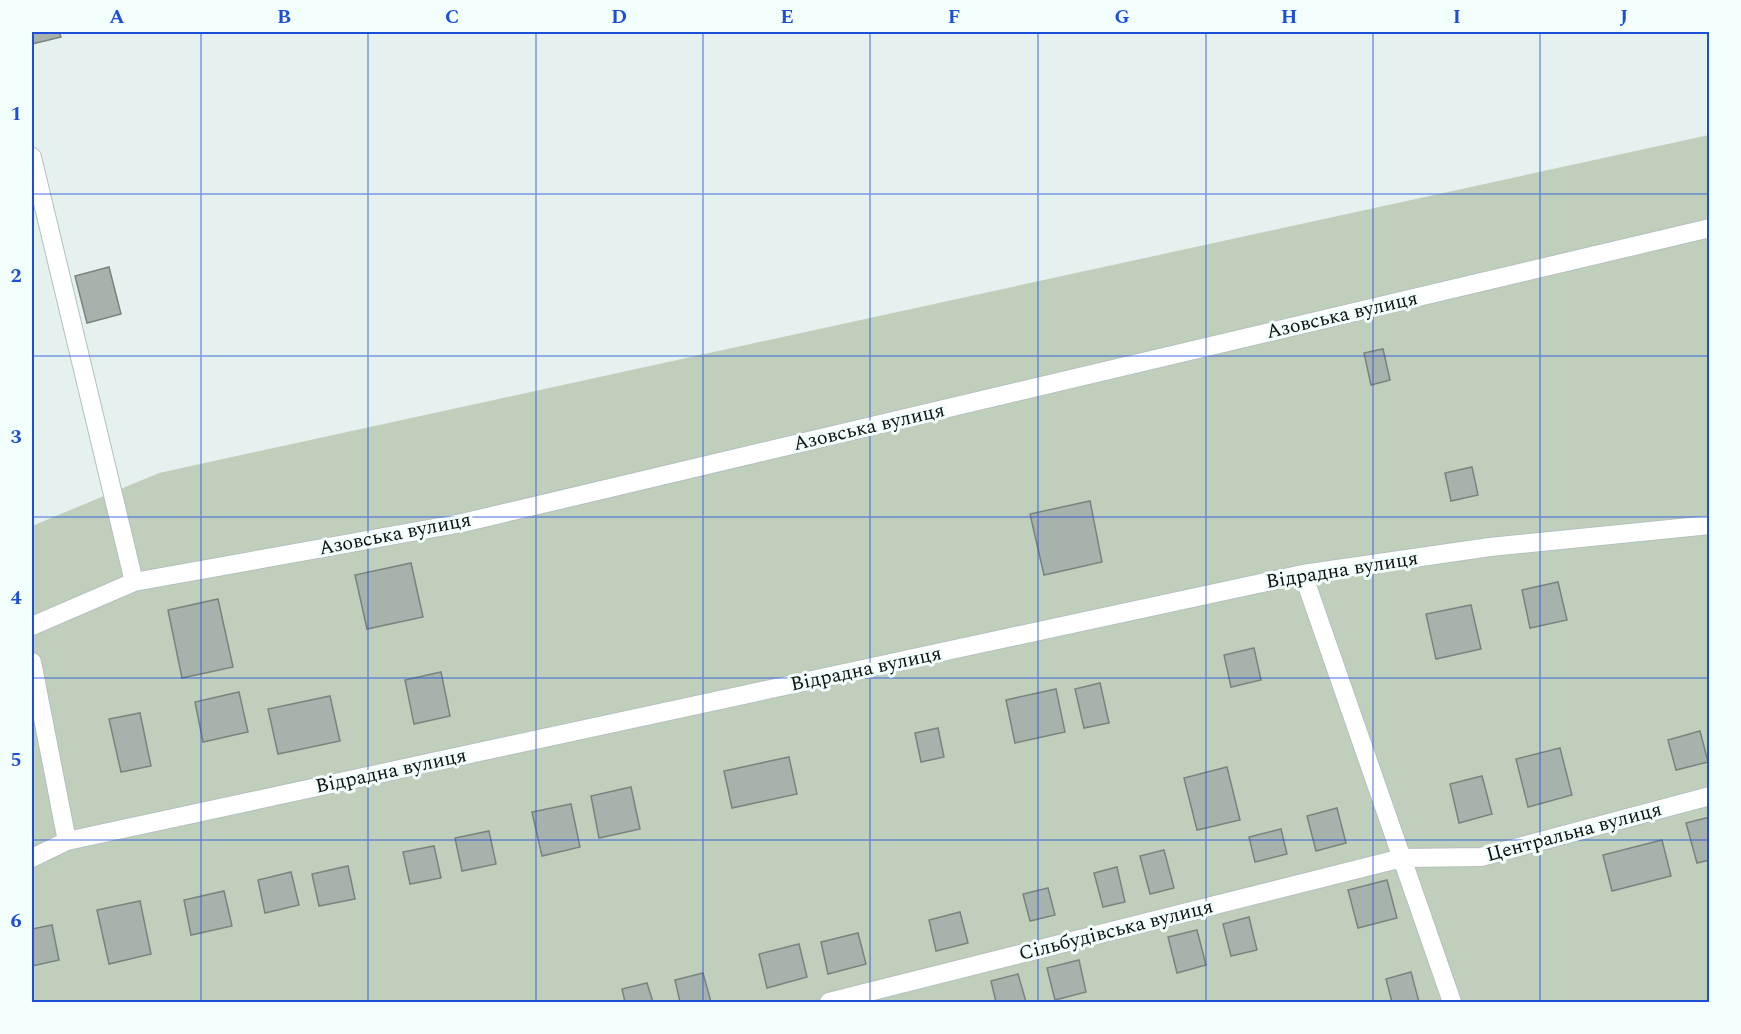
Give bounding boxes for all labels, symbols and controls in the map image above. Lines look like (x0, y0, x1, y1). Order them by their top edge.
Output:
text: A (109, 2, 125, 32)
text: B (277, 2, 291, 32)
text: C (445, 2, 459, 32)
text: D (611, 2, 627, 32)
text: E (780, 2, 794, 32)
text: F (948, 2, 960, 32)
text: G (1114, 2, 1130, 32)
text: H (1281, 2, 1297, 32)
text: I (1453, 2, 1461, 32)
text: J (1620, 2, 1628, 32)
text: 1 (10, 99, 22, 129)
text: 2 (10, 261, 22, 291)
street label: Азовська вулиця (1263, 283, 1421, 347)
street label: Азовська вулиця (790, 395, 948, 459)
text: 3 (10, 422, 22, 452)
street label: Азовська вулиця (316, 505, 474, 563)
street label: Відрадна вулиця (1264, 543, 1420, 597)
text: 4 (10, 583, 22, 613)
street label: Відрадна вулиця (788, 638, 944, 700)
street label: Відрадна вулиця (313, 740, 469, 802)
text: 5 (10, 745, 22, 775)
street label: Центральна вулиця (1483, 794, 1665, 870)
street label: Сільбудівська вулиця (1016, 891, 1216, 969)
text: 6 (10, 906, 22, 936)

